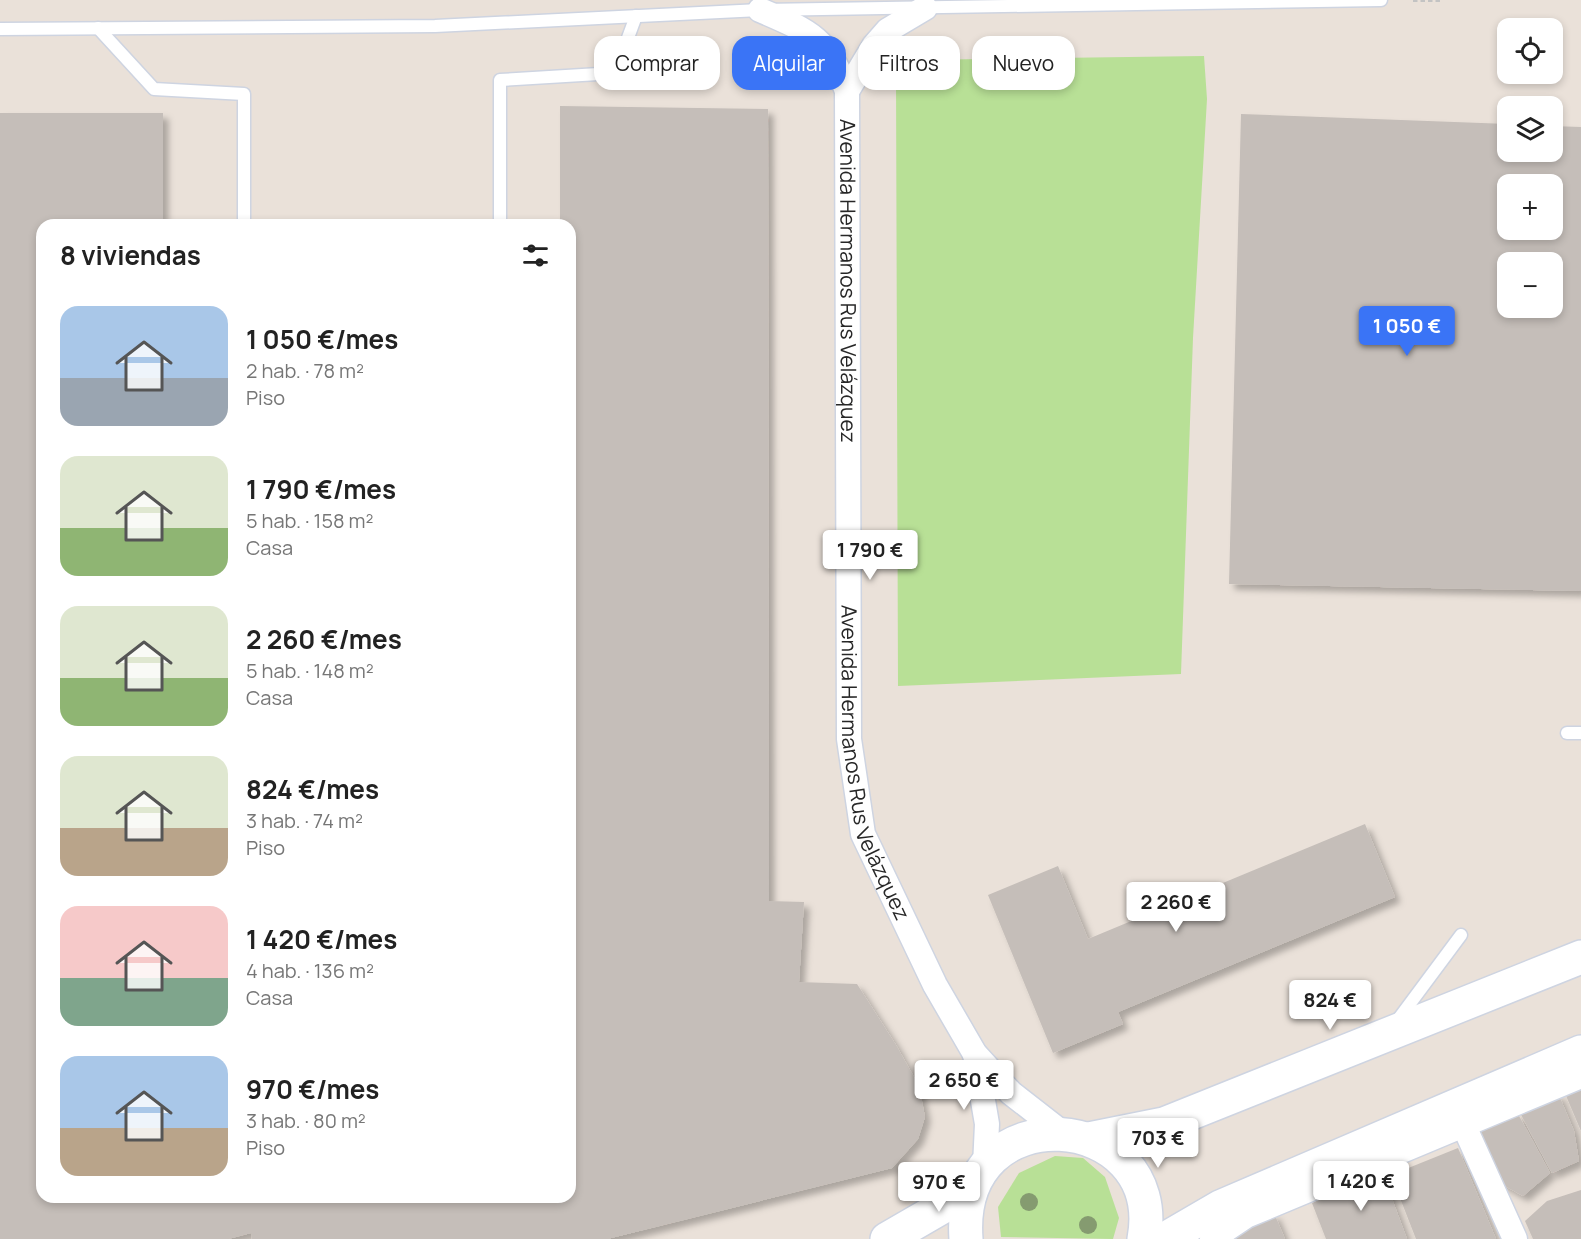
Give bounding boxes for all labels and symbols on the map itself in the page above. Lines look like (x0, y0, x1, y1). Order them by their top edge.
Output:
street label: Avenida Hermanos Rus Velázquez (834, 119, 863, 443)
pin: 1 050 € (1352, 306, 1462, 357)
pin: 1 790 € (815, 530, 925, 581)
street label: Avenida Hermanos Rus Velázquez (836, 605, 917, 924)
pin: 2 260 € (1121, 882, 1231, 933)
pin: 824 € (1288, 980, 1372, 1031)
pin: 2 650 € (909, 1060, 1019, 1111)
pin: 703 € (1116, 1118, 1200, 1169)
pin: 1 420 € (1306, 1161, 1416, 1212)
pin: 970 € (897, 1162, 981, 1213)

